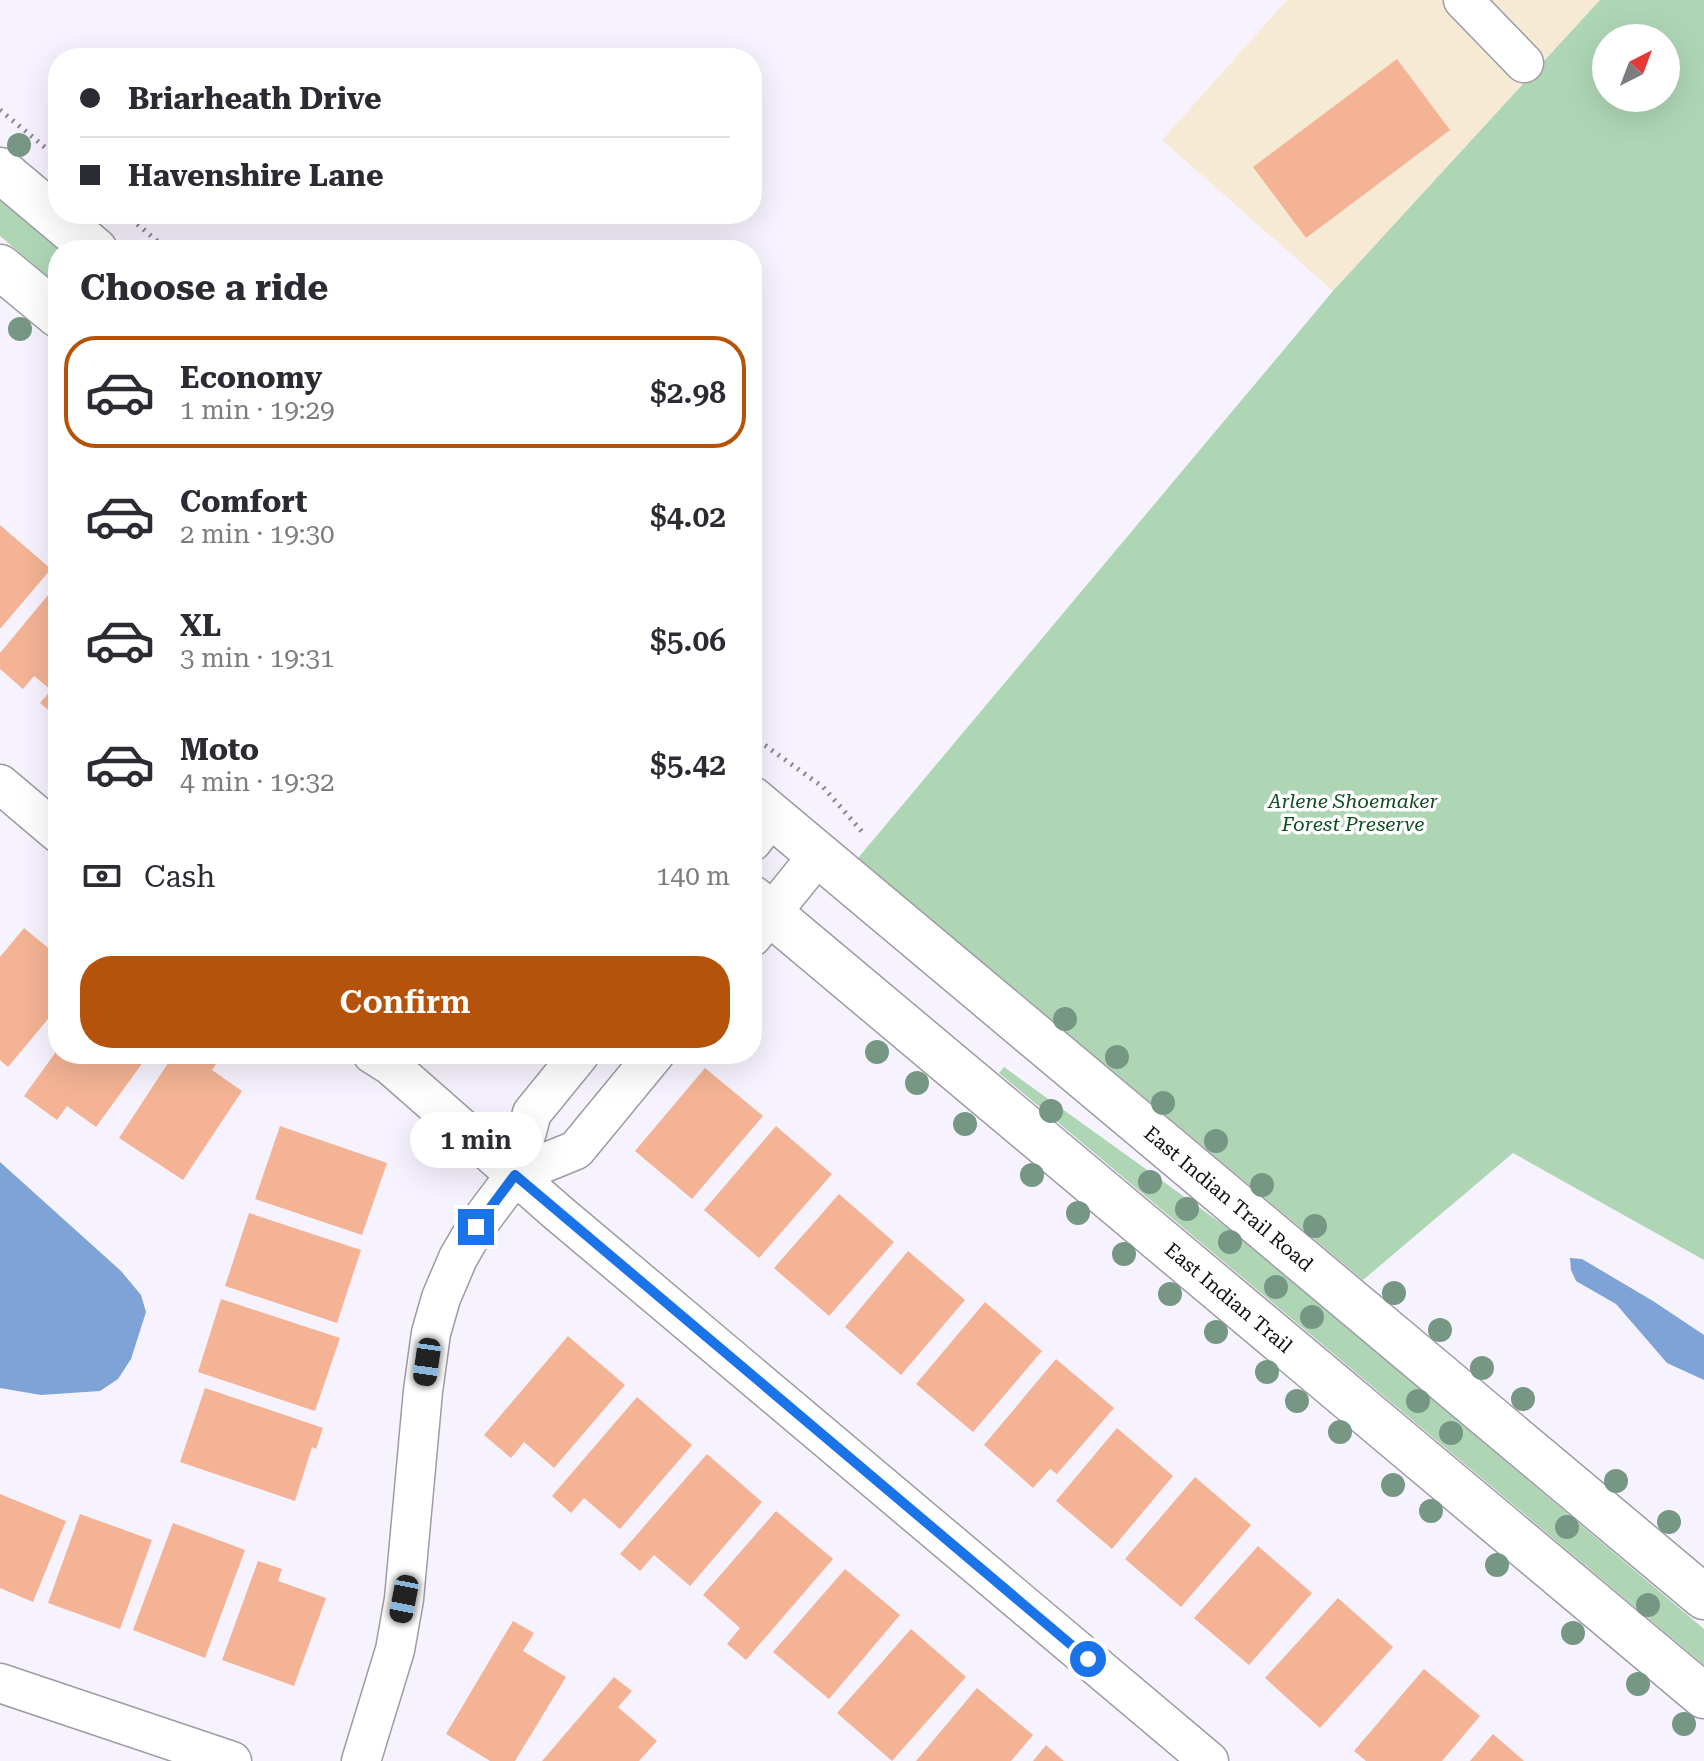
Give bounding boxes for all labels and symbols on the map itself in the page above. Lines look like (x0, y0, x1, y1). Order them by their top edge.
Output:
north arrow (1592, 24, 1680, 112)
park label: Arlene Shoemaker Forest Preserve (1267, 789, 1438, 836)
callout: 1 min (410, 1111, 542, 1167)
street label: East Indian Trail Road (1139, 1121, 1318, 1276)
route end (458, 1209, 494, 1245)
street label: East Indian Trail (1160, 1237, 1297, 1358)
car (412, 1337, 442, 1387)
car (388, 1573, 420, 1625)
route start (1070, 1641, 1106, 1677)

